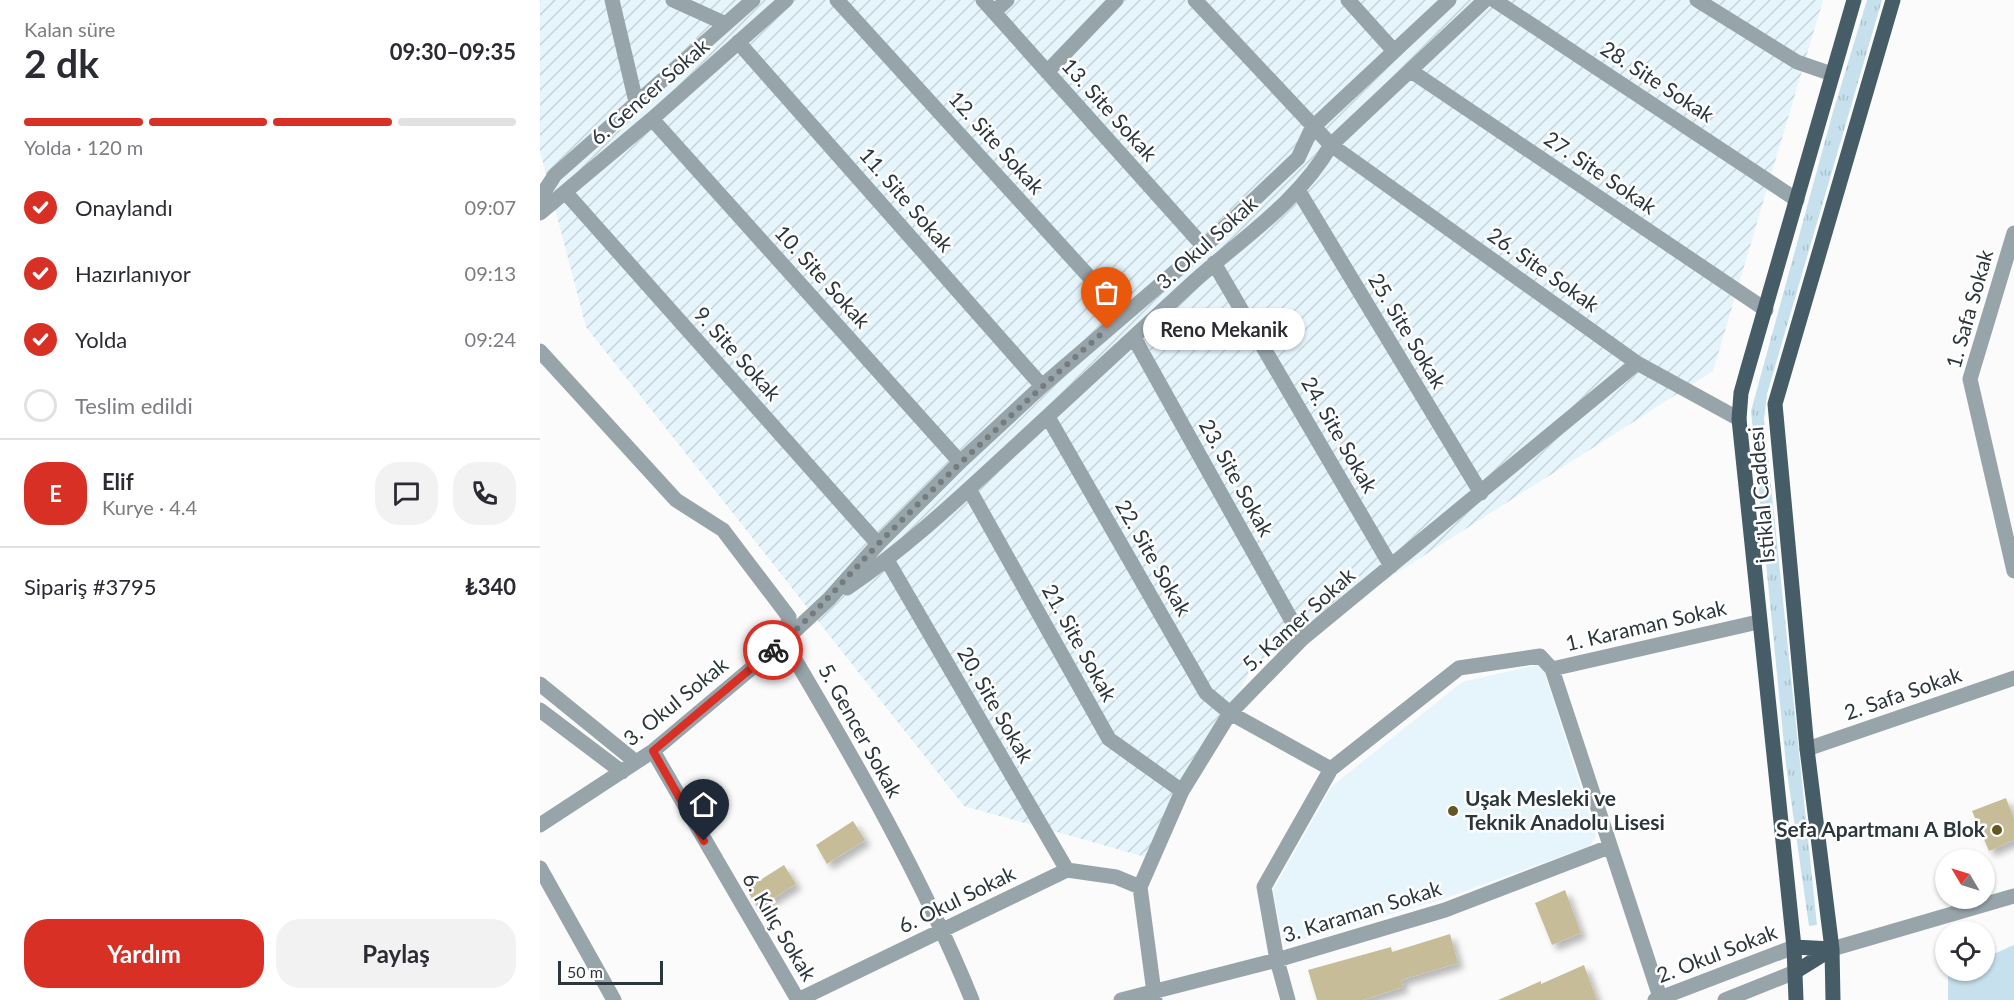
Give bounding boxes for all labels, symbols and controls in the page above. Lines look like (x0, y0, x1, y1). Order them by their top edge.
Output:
text: Kalan süre (24, 17, 115, 41)
street label: 6. Gencer Sokak (585, 32, 714, 149)
street label: 28. Site Sokak (1597, 35, 1719, 127)
text: 09:30–09:35 (390, 38, 516, 65)
text: 2 dk (24, 40, 99, 86)
street label: 13. Site Sokak (1057, 52, 1163, 166)
street label: 12. Site Sokak (944, 85, 1050, 199)
street label: 27. Site Sokak (1540, 125, 1662, 219)
text: Yolda · 120 m (24, 135, 143, 159)
street label: 11. Site Sokak (855, 142, 959, 257)
street label: 3. Okul Sokak (1151, 190, 1262, 294)
icon: check (24, 191, 57, 224)
text: Onaylandı (75, 194, 173, 221)
text: 09:07 (465, 195, 516, 219)
street label: 10. Site Sokak (770, 219, 876, 333)
street label: 26. Site Sokak (1483, 221, 1605, 316)
street label: 1. Safa Sokak (1940, 246, 1997, 371)
icon: check (24, 257, 57, 290)
text: Hazırlanıyor (75, 260, 191, 287)
text: 09:13 (465, 261, 516, 285)
pin (1081, 267, 1132, 329)
street label: 25. Site Sokak (1364, 268, 1453, 393)
icon: bag (1090, 276, 1123, 309)
street label: 9. Site Sokak (689, 301, 787, 405)
callout: Reno Mekanik (1143, 308, 1305, 350)
text: Reno Mekanik (1160, 317, 1288, 341)
icon: check (24, 323, 57, 356)
text: Yolda (75, 326, 127, 353)
text: 09:24 (465, 327, 516, 351)
street label: 24. Site Sokak (1297, 372, 1384, 497)
text: Teslim edildi (75, 392, 193, 419)
street label: 23. Site Sokak (1195, 414, 1280, 540)
street label: İstiklal Caddesi (1742, 426, 1779, 565)
button: chat (375, 462, 438, 525)
button: phone (453, 462, 516, 525)
text: Elif (102, 468, 134, 495)
text: E (49, 480, 62, 507)
text: Kurye · 4.4 (102, 495, 197, 519)
street label: 22. Site Sokak (1111, 495, 1198, 620)
street label: 5. Kamer Sokak (1237, 562, 1360, 676)
text: Sipariş #3795 (24, 573, 157, 600)
text: ₺340 (465, 573, 516, 600)
street label: 21. Site Sokak (1038, 579, 1123, 705)
street label: 1. Karaman Sokak (1563, 594, 1729, 655)
courier (743, 620, 803, 680)
icon: bike (757, 634, 790, 667)
street label: 20. Site Sokak (953, 642, 1040, 767)
street label: 3. Okul Sokak (618, 651, 732, 750)
street label: 5. Gencer Sokak (814, 659, 909, 802)
street label: 2. Safa Sokak (1841, 661, 1965, 724)
pin (678, 779, 729, 841)
place label: Uşak Mesleki ve Teknik Anadolu Lisesi (1465, 785, 1665, 834)
icon: home (687, 788, 720, 821)
marker: Uşak Mesleki ve Teknik Anadolu Lisesi (1446, 804, 1460, 818)
place label: Sefa Apartmanı A Blok (1776, 816, 1986, 841)
marker: Sefa Apartmanı A Blok (1990, 823, 2004, 837)
north arrow (1935, 849, 1995, 909)
map controls (1935, 849, 1995, 981)
street label: 6. Okul Sokak (894, 859, 1019, 938)
street label: 6. Kılıç Sokak (738, 868, 823, 985)
street label: 3. Karaman Sokak (1279, 874, 1444, 947)
street label: 2. Okul Sokak (1653, 918, 1780, 987)
button: Yardım (24, 919, 264, 988)
button: Paylaş (276, 919, 516, 988)
button: locate (1935, 921, 1995, 981)
scale bar (558, 958, 663, 986)
text: 50 m (567, 962, 603, 981)

